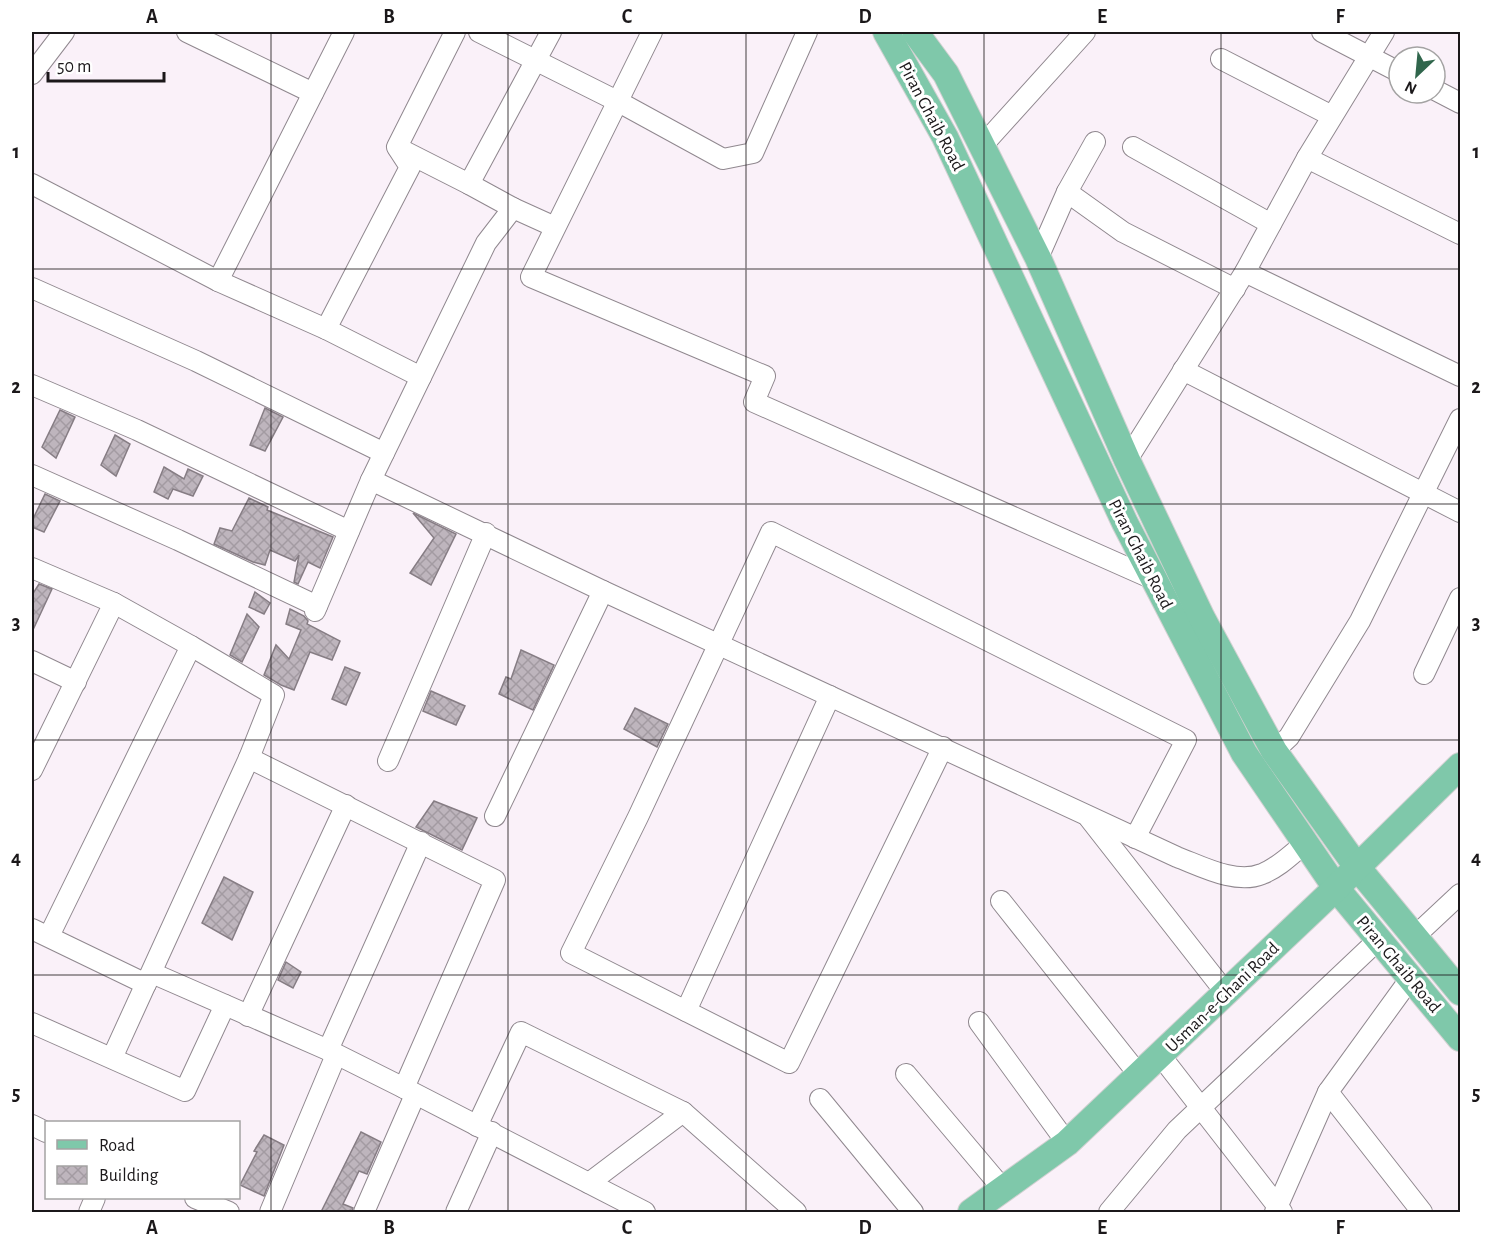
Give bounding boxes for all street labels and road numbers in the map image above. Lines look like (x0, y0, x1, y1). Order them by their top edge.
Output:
street label: Piran Ghaib Road (895, 59, 967, 174)
street label: Piran Ghaib Road (1105, 497, 1175, 612)
street label: Piran Ghaib Road (1353, 913, 1444, 1017)
street label: Usman-e-Ghani Road (1163, 939, 1283, 1056)

